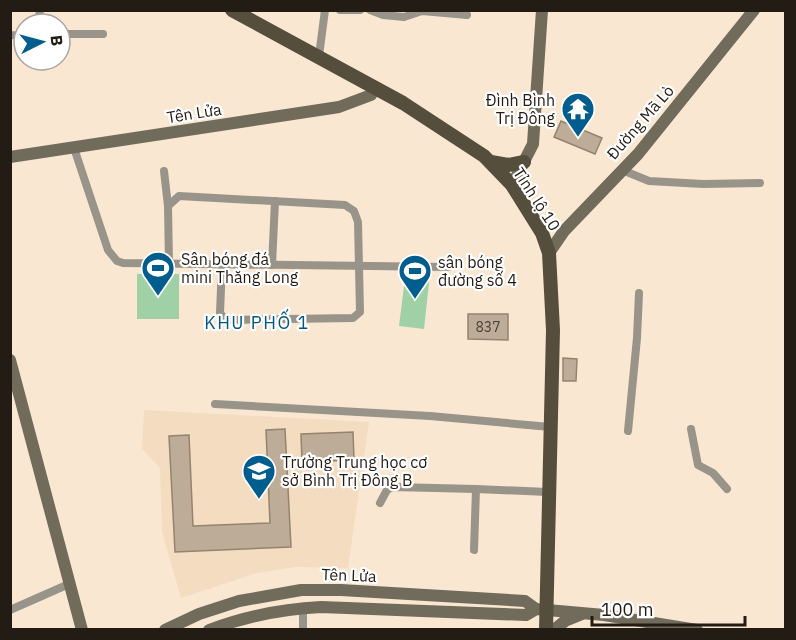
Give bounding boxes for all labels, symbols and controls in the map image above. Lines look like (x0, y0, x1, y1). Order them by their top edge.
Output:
north arrow (12, 12, 72, 72)
text: B (46, 34, 67, 47)
street label: Đường Mã Lò (602, 81, 678, 163)
place label: Đình Bình Trị Đông (486, 90, 556, 128)
temple icon: Đình Bình Trị Đông (560, 91, 596, 138)
street label: Tên Lửa (165, 99, 223, 127)
street label: Tỉnh lộ 10 (509, 164, 565, 234)
place label: Sân bóng đá mini Thăng Long (181, 249, 299, 287)
sports icon: Sân bóng đá mini Thăng Long (140, 250, 176, 297)
place label: sân bóng đường số 4 (438, 252, 517, 290)
sports icon: sân bóng đường số 4 (397, 253, 433, 300)
district label: KHU PHỐ 1 (204, 308, 310, 334)
house number: 837 (475, 318, 501, 336)
place label: Trường Trung học cơ sở Bình Trị Đông B (282, 452, 427, 490)
school or university icon: Trường Trung học cơ sở Bình Trị Đông B (241, 453, 277, 500)
street label: Tên Lửa (321, 564, 377, 586)
scale bar (592, 589, 745, 627)
text: 100 m (601, 598, 653, 621)

